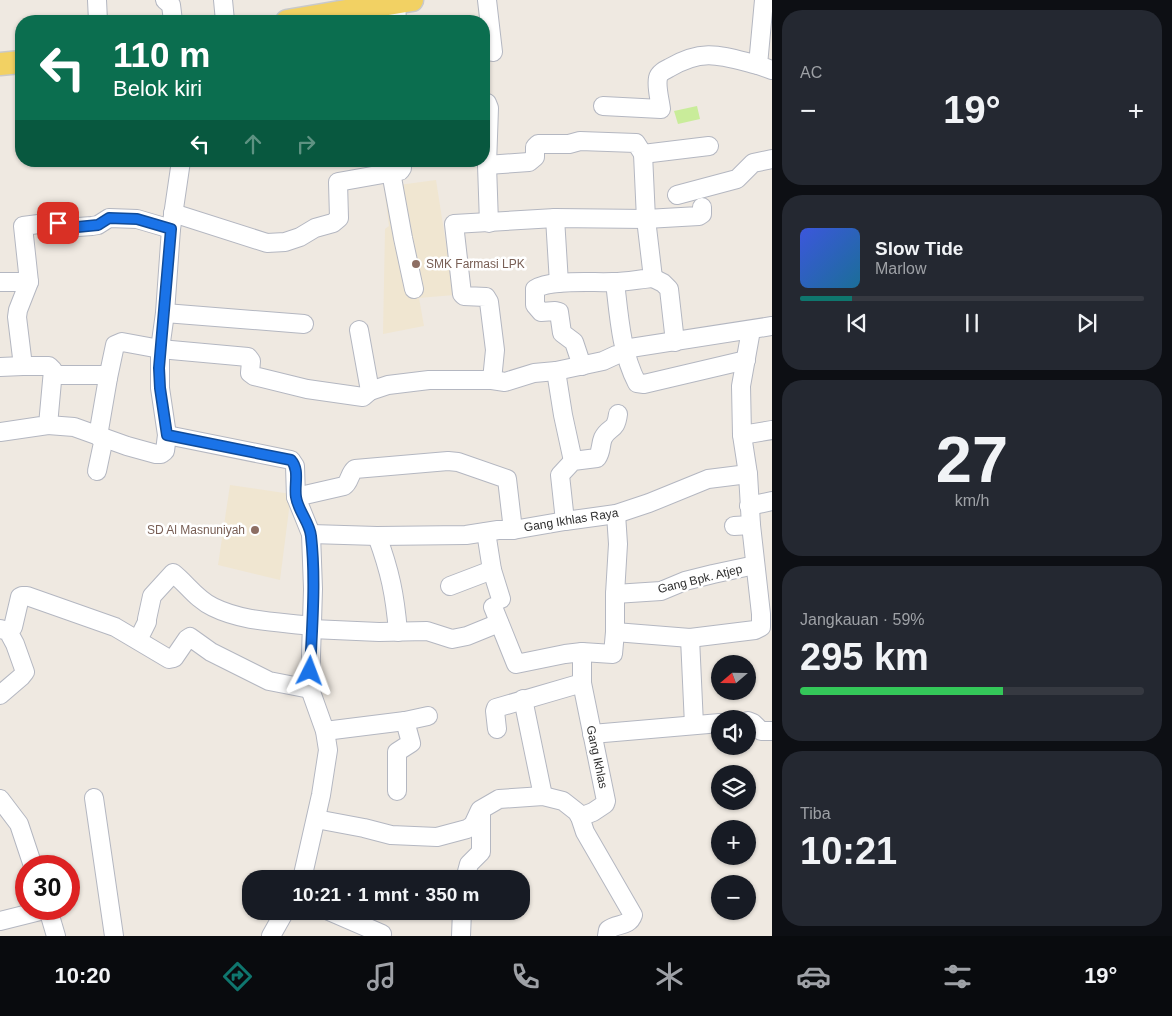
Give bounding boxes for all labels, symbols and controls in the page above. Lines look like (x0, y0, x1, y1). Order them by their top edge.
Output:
icon: left (30, 35, 95, 100)
text: 110 m (113, 35, 210, 74)
text: AC (800, 64, 822, 81)
text: Belok kiri (113, 76, 202, 101)
text: 19° (943, 89, 1001, 131)
text: − (800, 95, 816, 126)
text: + (1128, 95, 1144, 126)
icon: left (186, 130, 214, 158)
icon: ahead (239, 130, 267, 158)
icon: right (292, 130, 320, 158)
pin (37, 202, 79, 244)
icon: arrive (44, 209, 72, 237)
text: Slow Tide (875, 238, 963, 259)
place label: SMK Farmasi LPK (426, 257, 525, 271)
marker: SMK Farmasi LPK (410, 258, 422, 270)
text: Marlow (875, 260, 927, 277)
icon: previous (843, 309, 871, 337)
icon: pause (958, 309, 986, 337)
icon: next (1073, 309, 1101, 337)
text: 27 (936, 423, 1008, 496)
text: km/h (955, 492, 989, 509)
street label: Gang Ikhlas Raya (523, 506, 620, 534)
place label: SD Al Masnuniyah (147, 523, 245, 537)
marker: SD Al Masnuniyah (249, 524, 261, 536)
street label: Gang Bpk. Atjep (656, 562, 744, 596)
text: Jangkauan · 59% (800, 611, 925, 628)
text: 295 km (800, 636, 929, 678)
position arrow (283, 644, 335, 696)
north arrow (711, 655, 756, 700)
map controls (711, 655, 756, 920)
button: sound (711, 710, 756, 755)
street label: Gang Ikhlas (583, 724, 611, 790)
button: layers (711, 765, 756, 810)
text: Tiba (800, 805, 831, 822)
button: + (711, 820, 756, 865)
text: 10:21 (800, 830, 897, 872)
speed limit sign: 30 (15, 855, 80, 920)
button: − (711, 875, 756, 920)
text: 10:21 · 1 mnt · 350 m (293, 884, 479, 905)
icon: directions (220, 959, 255, 994)
icon: music (364, 959, 399, 994)
icon: phone (508, 959, 543, 994)
icon: climate (652, 959, 687, 994)
icon: car (796, 959, 831, 994)
icon: filters (940, 959, 975, 994)
text: 10:20 (55, 963, 111, 988)
text: 19° (1084, 963, 1117, 988)

